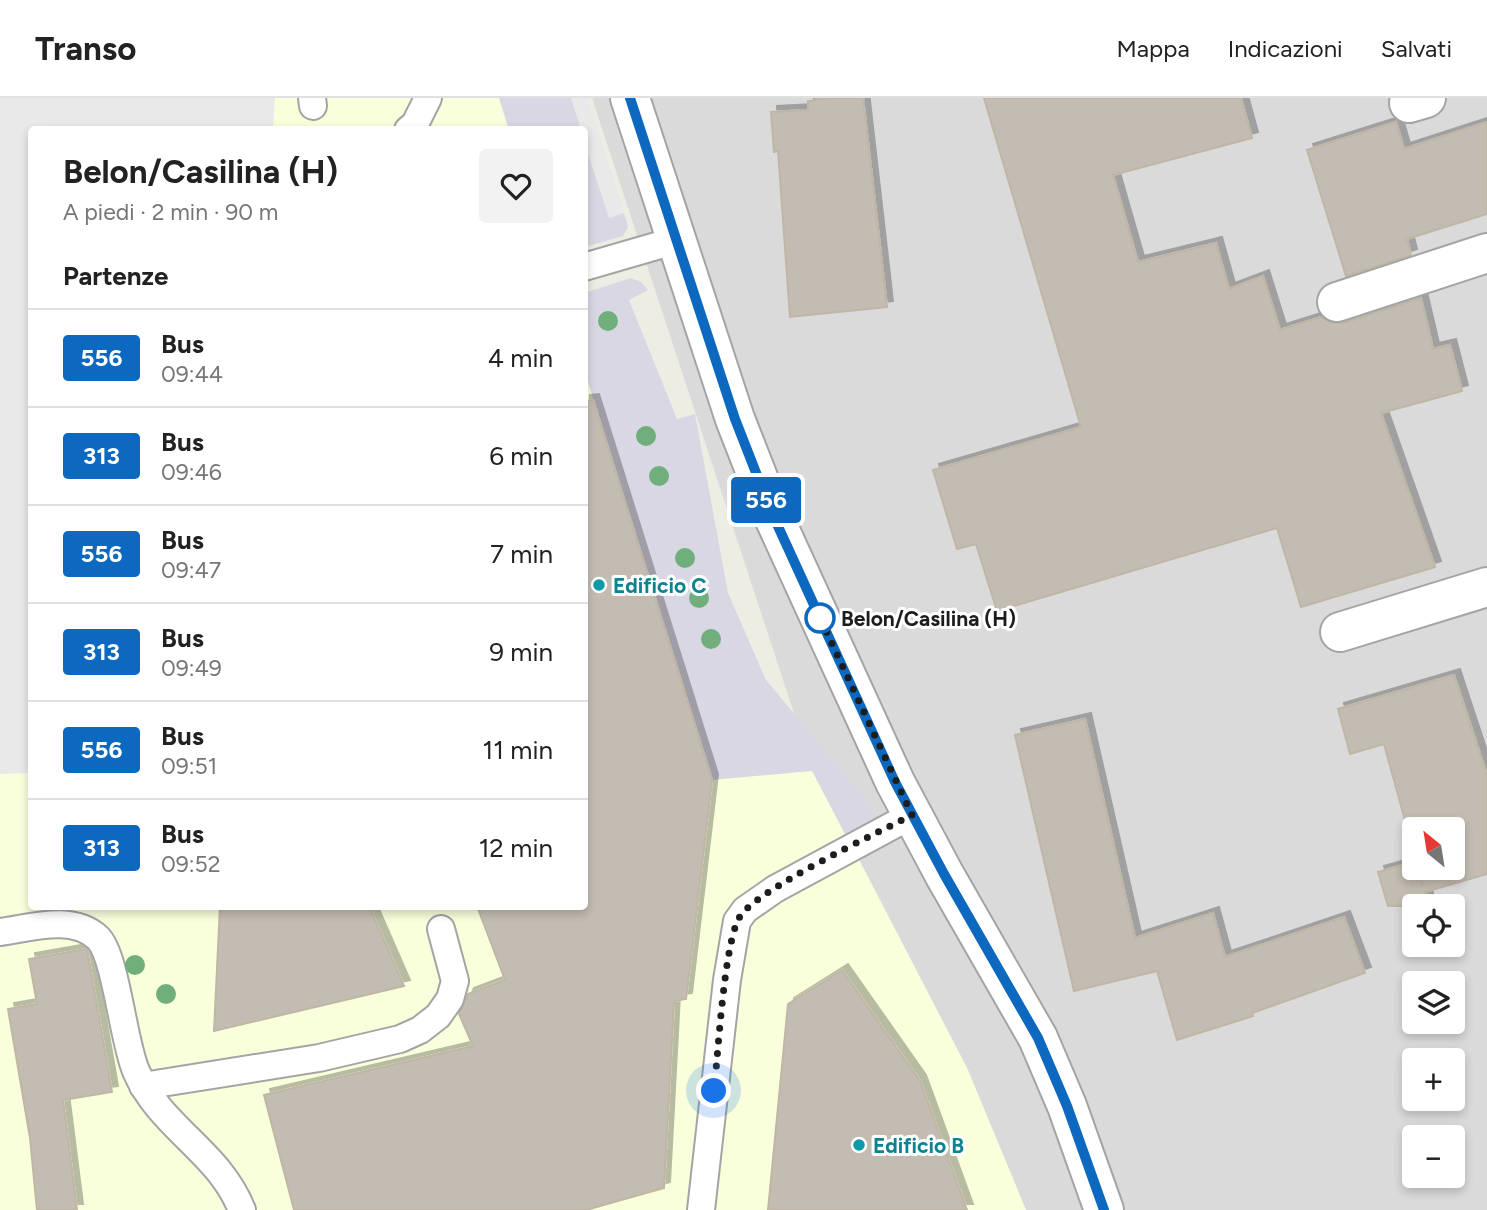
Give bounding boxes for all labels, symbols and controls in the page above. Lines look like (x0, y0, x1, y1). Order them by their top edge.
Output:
text: Transo (35, 29, 136, 68)
text: Mappa (1117, 34, 1190, 63)
text: Indicazioni (1228, 34, 1343, 63)
text: Salvati (1381, 34, 1452, 63)
button: heart (479, 149, 553, 223)
text: Belon/Casilina (H) (63, 152, 338, 191)
text: A piedi · 2 min · 90 m (63, 198, 278, 226)
text: Partenze (63, 260, 168, 292)
text: Bus (161, 328, 204, 360)
text: 4 min (488, 342, 553, 374)
text: 556 (81, 343, 122, 372)
text: 09:44 (161, 360, 223, 388)
text: Bus (161, 426, 204, 458)
text: 6 min (489, 440, 553, 472)
text: 313 (83, 441, 120, 470)
text: 09:46 (161, 458, 222, 486)
line badge: 556 (726, 477, 806, 523)
text: 556 (745, 485, 787, 514)
text: Bus (161, 524, 204, 556)
text: 7 min (490, 538, 553, 570)
text: 556 (81, 539, 122, 568)
text: 09:47 (161, 556, 221, 584)
place label: Edificio C (613, 573, 707, 598)
marker: Edificio C (591, 577, 607, 593)
marker: Belon/Casilina (H) (805, 603, 835, 633)
place label: Belon/Casilina (H) (841, 606, 1016, 631)
text: Bus (161, 622, 204, 654)
text: 9 min (489, 636, 553, 668)
text: 313 (83, 637, 120, 666)
text: 09:49 (161, 654, 222, 682)
text: Bus (161, 720, 204, 752)
text: 11 min (482, 734, 553, 766)
text: 556 (81, 735, 122, 764)
text: 09:51 (161, 752, 217, 780)
north arrow (1402, 817, 1465, 880)
map controls (1402, 817, 1465, 1188)
text: Bus (161, 818, 204, 850)
text: 12 min (479, 832, 553, 864)
text: 313 (83, 833, 120, 862)
text: 09:52 (161, 850, 221, 878)
button: locate (1402, 894, 1465, 957)
button: layers (1402, 971, 1465, 1034)
button: + (1402, 1048, 1465, 1111)
your location (696, 1073, 731, 1108)
button: − (1402, 1125, 1465, 1188)
place label: Edificio B (873, 1133, 964, 1158)
marker: Edificio B (851, 1137, 867, 1153)

